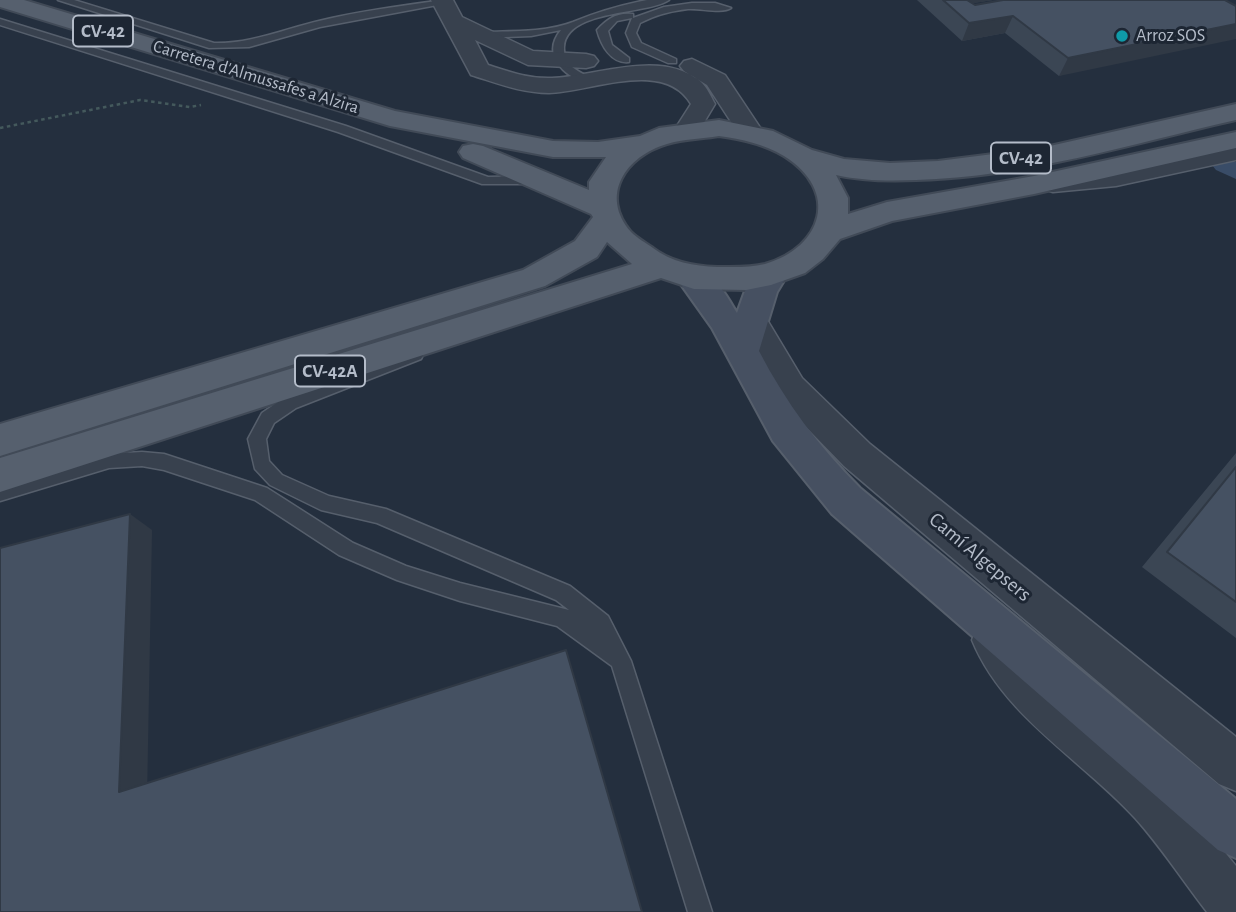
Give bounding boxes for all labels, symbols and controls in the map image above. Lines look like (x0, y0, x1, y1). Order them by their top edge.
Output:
road number: CV-42 (73, 16, 133, 46)
place label: Arroz SOS (1136, 25, 1205, 47)
marker: Arroz SOS (1114, 28, 1130, 44)
street label: Carretera d'Almussafes a Alzira (150, 35, 362, 119)
road number: CV-42 (991, 142, 1051, 174)
road number: CV-42A (295, 356, 365, 386)
street label: Camí Algepsers (924, 507, 1036, 607)

